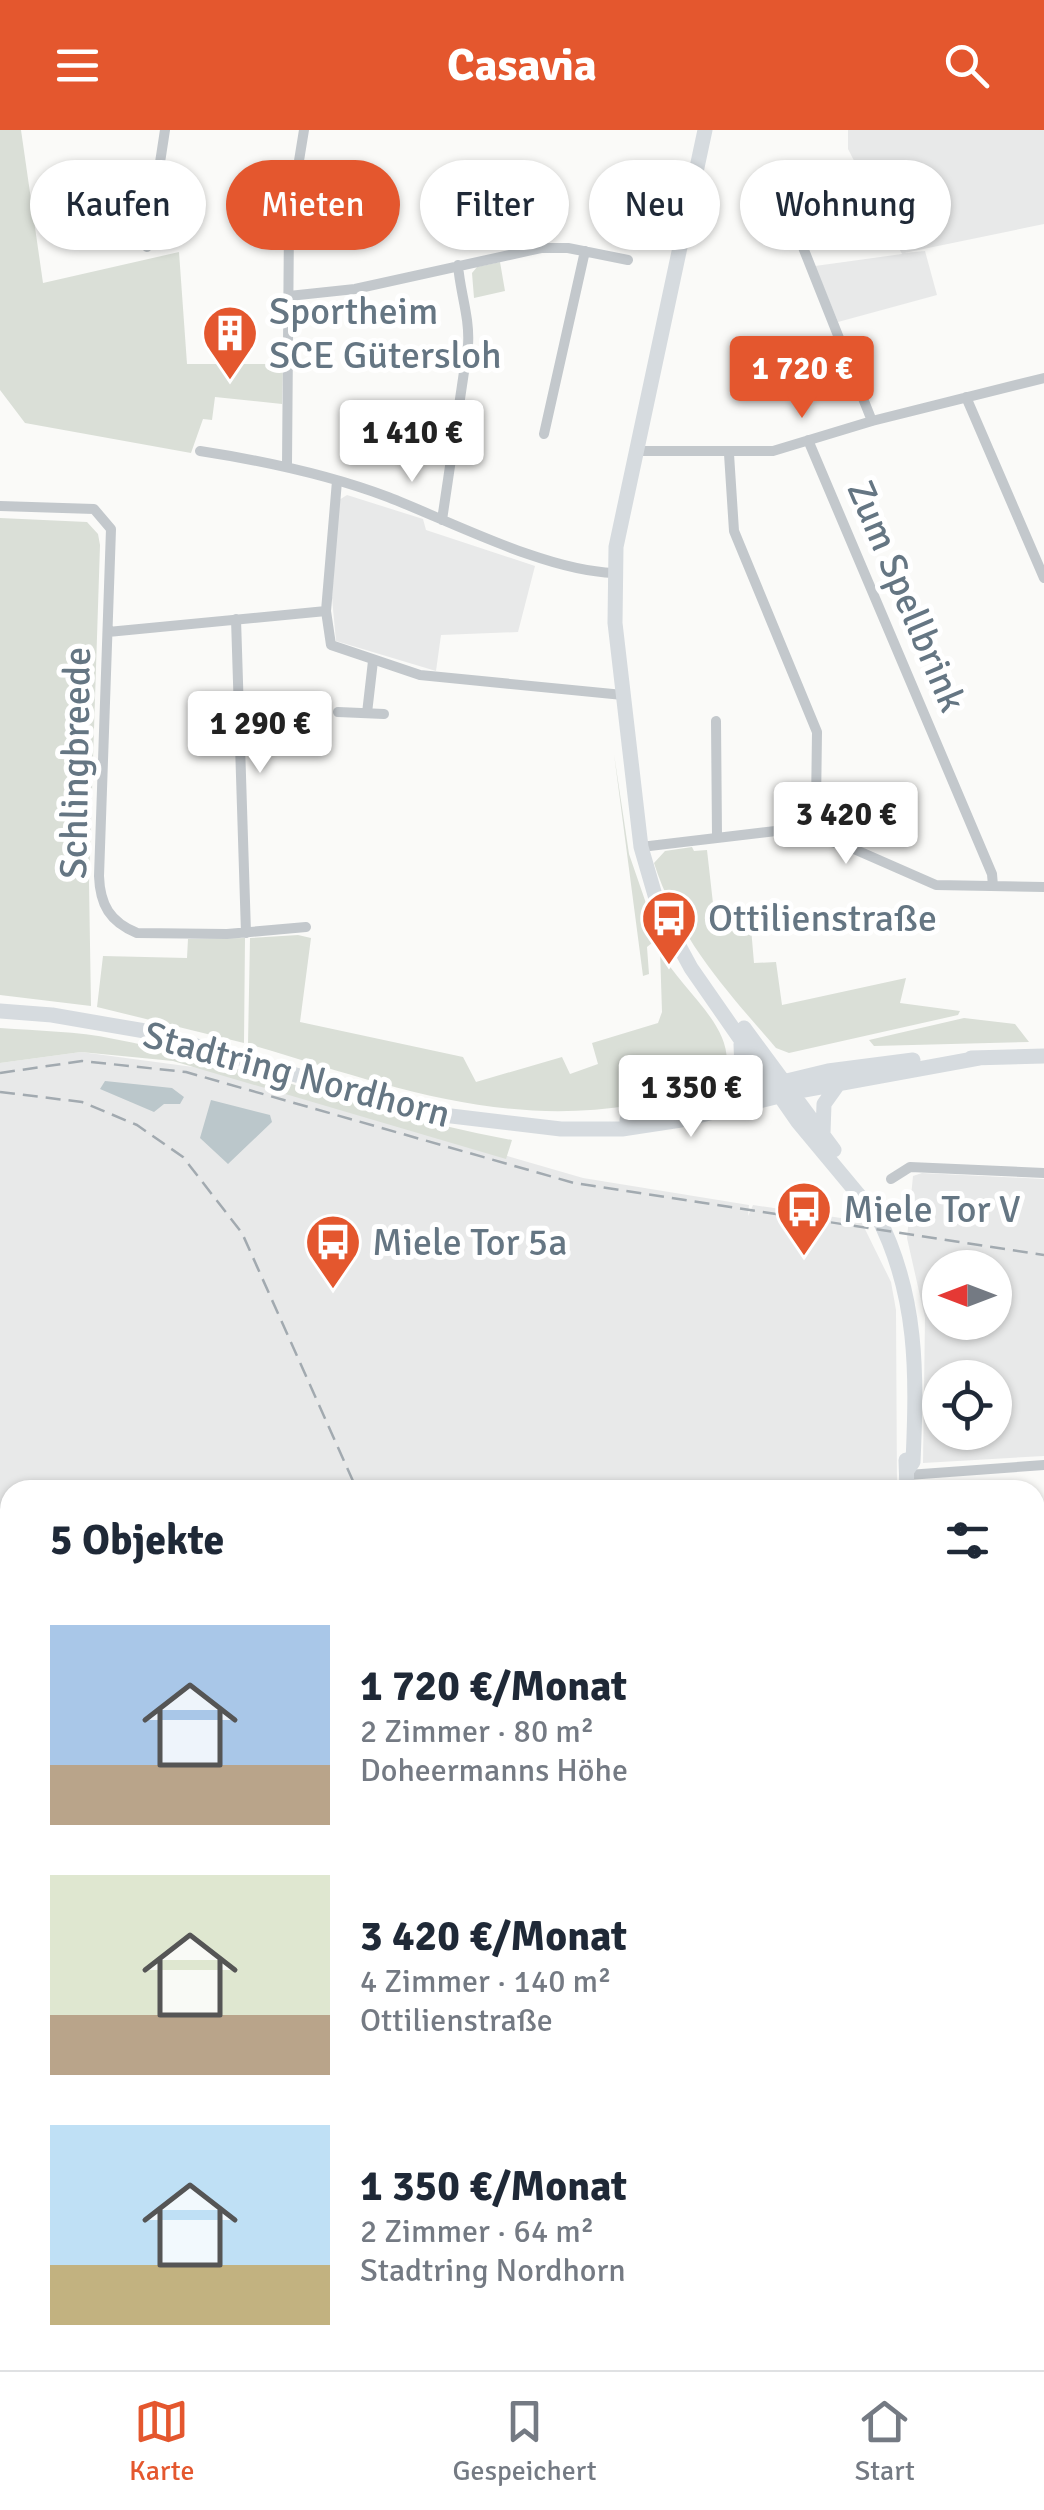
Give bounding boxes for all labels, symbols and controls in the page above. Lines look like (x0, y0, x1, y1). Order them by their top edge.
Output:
icon: menu (50, 38, 105, 93)
text: Casavia (447, 38, 597, 93)
icon: search (939, 38, 994, 93)
chip: Kaufen (30, 160, 206, 250)
chip: Mieten (226, 160, 400, 250)
chip: Filter (420, 160, 569, 250)
chip: Neu (589, 160, 720, 250)
chip: Wohnung (740, 160, 951, 250)
place label: Sportheim SCE Gütersloh (269, 288, 502, 379)
building icon: Sportheim SCE Gütersloh (200, 303, 260, 382)
pin: 1 720 € (710, 336, 894, 421)
text: 1 720 € (752, 349, 852, 388)
pin: 1 410 € (320, 400, 504, 485)
text: 1 410 € (362, 413, 462, 452)
street label: Zum Spellbrink (837, 473, 976, 719)
street label: Schlingbreede (50, 646, 101, 880)
pin: 1 290 € (168, 691, 352, 776)
text: 1 290 € (210, 704, 310, 743)
pin: 3 420 € (754, 782, 938, 867)
text: 3 420 € (796, 795, 896, 834)
bus stop icon: Ottilienstraße (639, 888, 699, 967)
place label: Ottilienstraße (708, 895, 937, 942)
street label: Stadtring Nordhorn (138, 1011, 455, 1138)
pin: 1 350 € (599, 1055, 783, 1140)
text: 1 350 € (641, 1068, 741, 1107)
bus stop icon: Miele Tor V (774, 1179, 834, 1258)
place label: Miele Tor V (843, 1186, 1021, 1233)
bus stop icon: Miele Tor 5a (303, 1212, 363, 1291)
place label: Miele Tor 5a (372, 1219, 568, 1266)
north arrow (922, 1250, 1012, 1340)
map controls (922, 1250, 1012, 1450)
button: locate (922, 1360, 1012, 1450)
icon: filters (940, 1513, 995, 1568)
text: 5 Objekte (50, 1515, 224, 1566)
text: 1 720 €/Monat (360, 1661, 627, 1712)
icon: home (130, 1665, 250, 1785)
text: 2 Zimmer · 80 m² (360, 1712, 594, 1751)
text: Doheermanns Höhe (360, 1751, 628, 1790)
text: 3 420 €/Monat (360, 1911, 627, 1962)
icon: home (130, 1915, 250, 2035)
text: 4 Zimmer · 140 m² (360, 1962, 611, 2001)
text: Ottilienstraße (360, 2001, 553, 2040)
text: 1 350 €/Monat (360, 2161, 627, 2212)
icon: home (130, 2165, 250, 2285)
text: 2 Zimmer · 64 m² (360, 2212, 594, 2251)
text: Stadtring Nordhorn (360, 2251, 626, 2290)
tab: Karte (129, 2394, 194, 2488)
tab: Gespeichert (453, 2394, 596, 2488)
tab: Start (855, 2394, 915, 2488)

